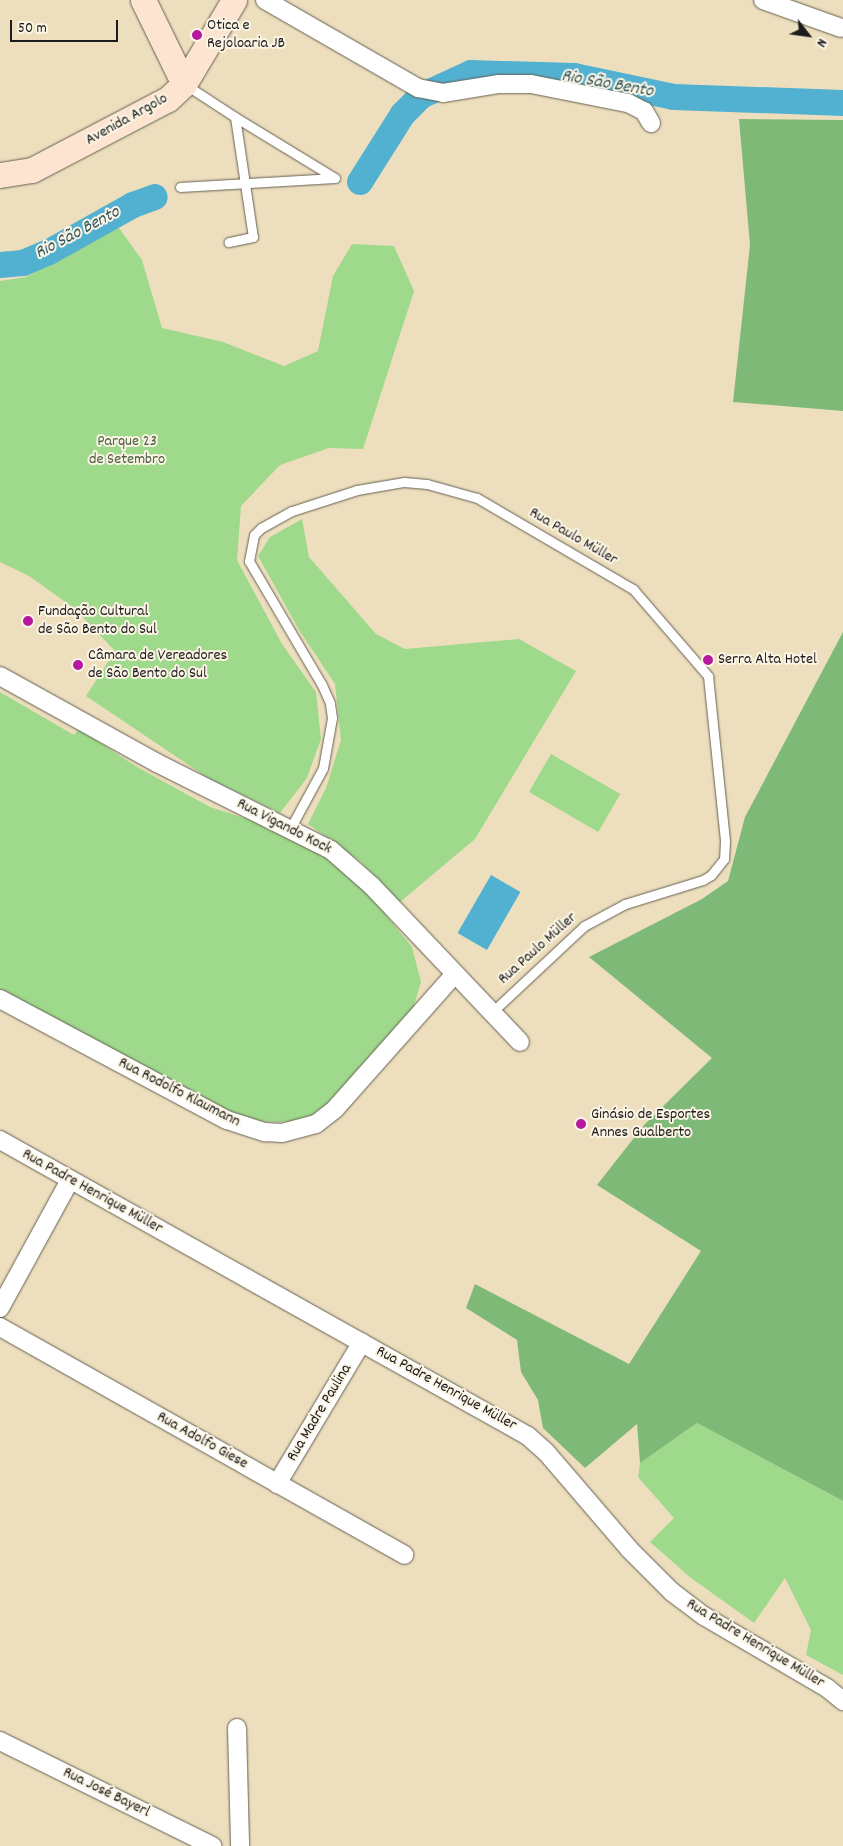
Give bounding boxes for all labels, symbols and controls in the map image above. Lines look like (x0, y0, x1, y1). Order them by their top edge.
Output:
scale bar (12, 10, 120, 42)
north arrow (783, 10, 833, 60)
place label: Otica e Rejoloaria JB (207, 16, 285, 54)
text: 50 m (18, 18, 47, 40)
marker: Otica e Rejoloaria JB (191, 29, 203, 41)
text: N (811, 34, 831, 50)
water label: Rio São Bento (559, 66, 655, 104)
street label: Avenida Argolo (82, 90, 172, 150)
water label: Rio São Bento (32, 203, 124, 265)
park label: Parque 23 de Setembro (89, 432, 165, 470)
street label: Rua Paulo Müller (525, 504, 621, 570)
place label: Fundação Cultural de São Bento do Sul (38, 602, 157, 640)
marker: Fundação Cultural de São Bento do Sul (22, 615, 34, 627)
place label: Câmara de Vereadores de São Bento do Sul (88, 646, 227, 684)
place label: Serra Alta Hotel (718, 650, 817, 670)
marker: Serra Alta Hotel (702, 654, 714, 666)
marker: Câmara de Vereadores de São Bento do Sul (72, 659, 84, 671)
street label: Rua Vigando Kock (233, 795, 335, 859)
street label: Rua Paulo Müller (495, 909, 581, 989)
street label: Rua Rodolfo Klaumann (115, 1054, 243, 1132)
place label: Ginásio de Esportes Annes Gualberto (591, 1105, 710, 1143)
marker: Ginásio de Esportes Annes Gualberto (575, 1118, 587, 1130)
street label: Rua Padre Henrique Müller (18, 1145, 166, 1239)
street label: Rua Padre Henrique Müller (372, 1342, 520, 1436)
street label: Rua Madre Paulina (283, 1361, 357, 1465)
street label: Rua Adolfo Giese (153, 1408, 251, 1474)
street label: Rua Padre Henrique Müller (682, 1595, 828, 1693)
street label: Rua José Bayerl (59, 1764, 153, 1822)

